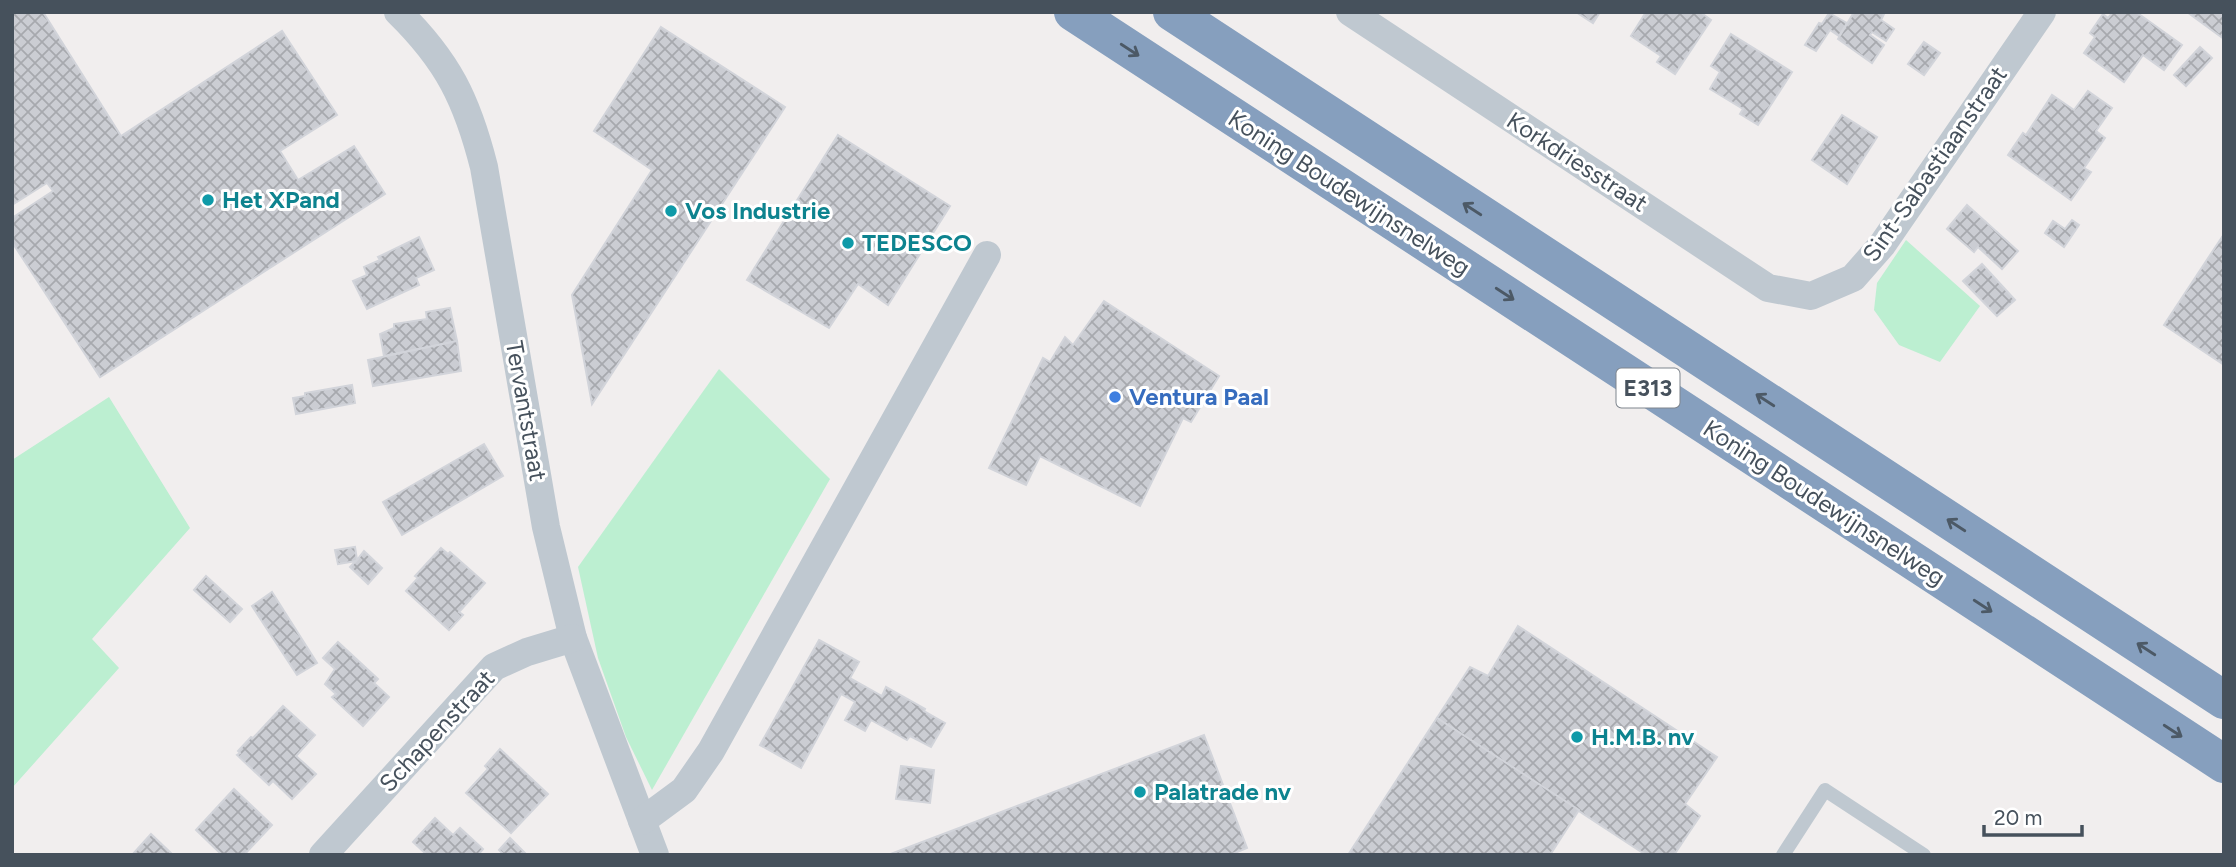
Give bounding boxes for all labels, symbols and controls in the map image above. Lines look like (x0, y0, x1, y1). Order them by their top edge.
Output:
one-way arrow (1120, 42, 1139, 57)
street label: Sint-Sabastiaanstraat (1856, 61, 2013, 267)
street label: Koning Boudewijnsnelweg (1223, 103, 1476, 282)
street label: Korkdriesstraat (1502, 105, 1653, 218)
place label: Het XPand (222, 185, 340, 214)
marker: Het XPand (200, 192, 216, 208)
place label: Vos Industrie (685, 196, 830, 225)
one-way arrow (1463, 201, 1483, 215)
marker: Vos Industrie (663, 203, 679, 219)
place label: TEDESCO (862, 228, 972, 257)
marker: TEDESCO (840, 235, 856, 251)
one-way arrow (1495, 287, 1514, 302)
street label: Tervantstraat (500, 339, 553, 483)
road number: E313 (1616, 368, 1680, 408)
place label: Ventura Paal (1129, 382, 1269, 411)
marker: Ventura Paal (1107, 389, 1123, 405)
one-way arrow (1756, 393, 1776, 407)
street label: Koning Boudewijnsnelweg (1698, 413, 1951, 592)
one-way arrow (1946, 517, 1966, 531)
one-way arrow (1973, 599, 1992, 614)
one-way arrow (2137, 642, 2156, 656)
street label: Schapenstraat (373, 664, 500, 798)
place label: H.M.B. nv (1591, 722, 1695, 751)
one-way arrow (2163, 724, 2183, 738)
marker: H.M.B. nv (1569, 729, 1585, 745)
place label: Palatrade nv (1154, 777, 1292, 806)
marker: Palatrade nv (1132, 784, 1148, 800)
scale bar (1984, 794, 2082, 838)
text: 20 m (1994, 805, 2042, 830)

